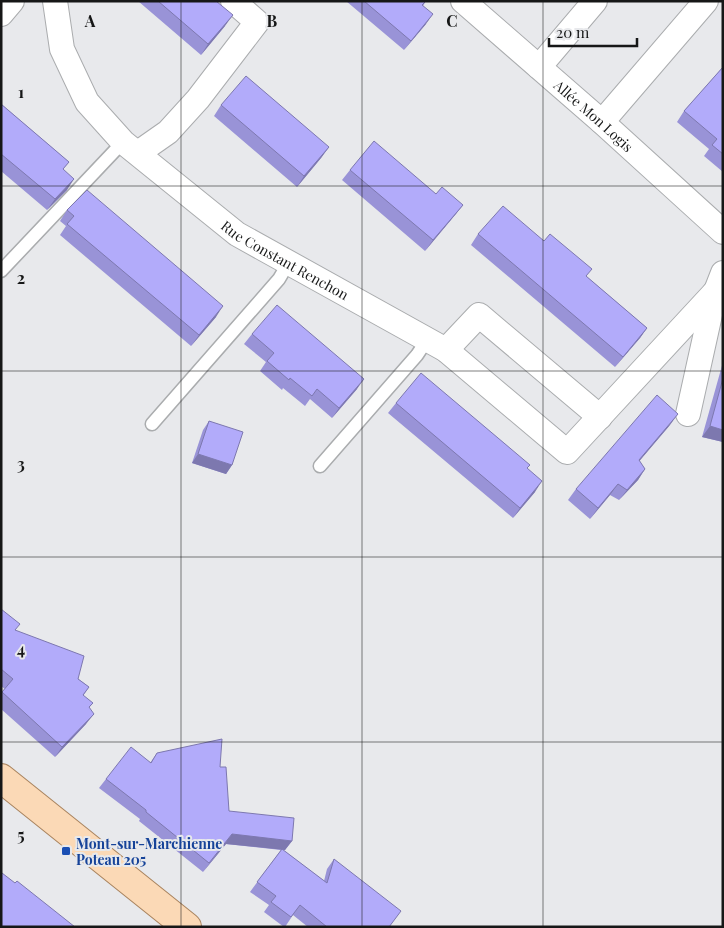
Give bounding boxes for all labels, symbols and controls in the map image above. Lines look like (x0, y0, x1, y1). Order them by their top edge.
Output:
text: A (84, 10, 96, 31)
text: B (267, 10, 278, 31)
text: C (446, 10, 458, 31)
scale bar (549, 15, 636, 47)
text: 20 m (556, 22, 590, 42)
street label: Allée Mon Logis (550, 75, 638, 156)
text: 1 (18, 81, 24, 102)
street label: Rue Constant Renchon (218, 216, 353, 304)
text: 2 (17, 267, 25, 288)
text: 3 (17, 453, 25, 474)
text: 4 (17, 638, 25, 659)
text: 5 (17, 824, 25, 845)
place label: Mont-sur-Marchienne Poteau 205 (76, 834, 222, 869)
marker: Mont-sur-Marchienne Poteau 205 (60, 845, 72, 857)

